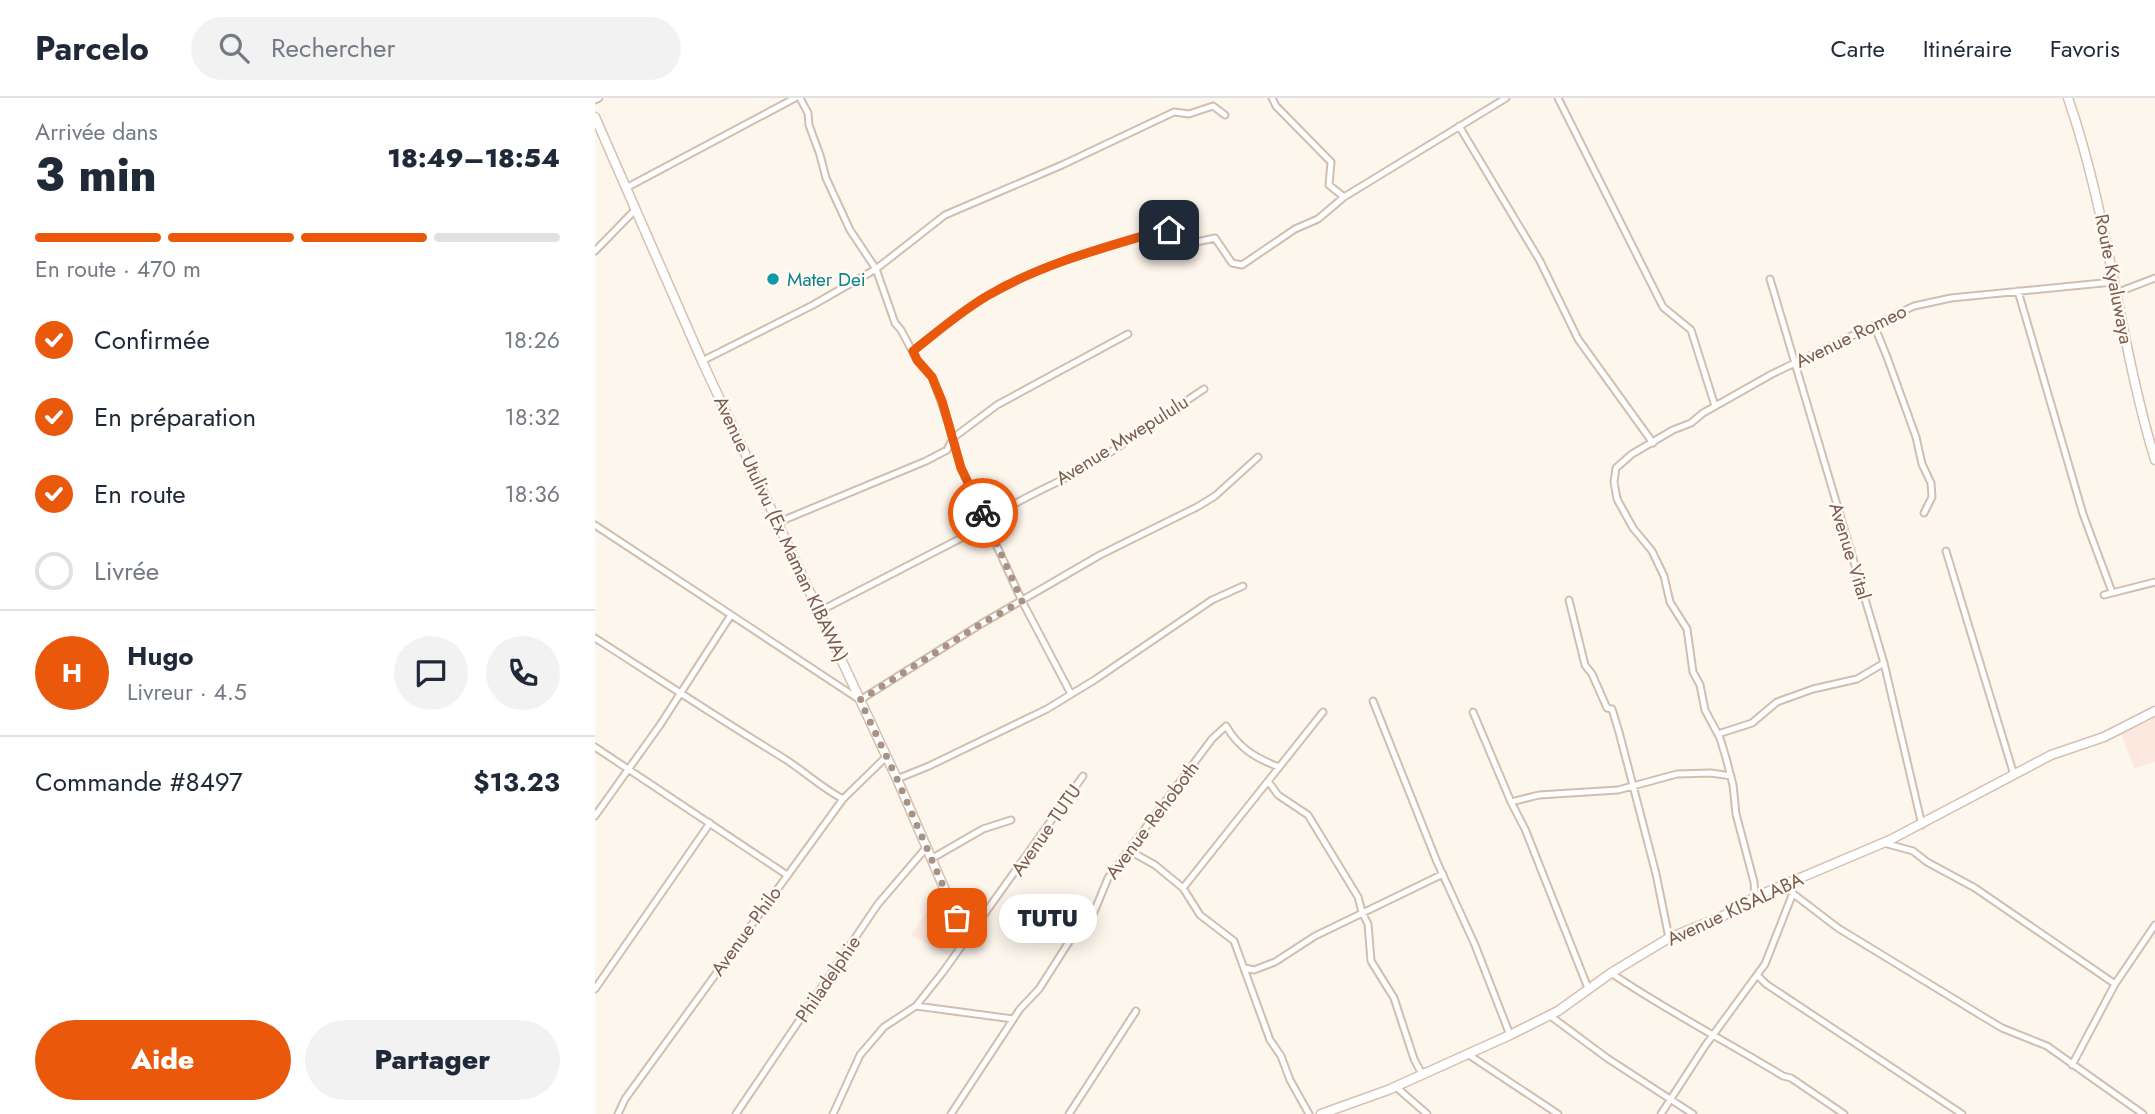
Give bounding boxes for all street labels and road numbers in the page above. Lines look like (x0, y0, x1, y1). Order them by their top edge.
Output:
street label: Route Kyaluwaya (2088, 212, 2140, 346)
street label: Avenue Romeo (1791, 297, 1911, 375)
street label: Avenue Mwepululu (1050, 388, 1194, 492)
street label: Avenue Utulivu (Ex Maman KIBAWA) (707, 392, 855, 666)
street label: Avenue Vital (1822, 499, 1878, 603)
street label: Avenue Rehoboth (1099, 755, 1205, 885)
street label: Avenue TUTU (1004, 779, 1088, 881)
street label: Avenue KISALABA (1662, 865, 1808, 952)
street label: Avenue Philo (704, 881, 788, 981)
street label: Philadelphie (789, 930, 867, 1028)

